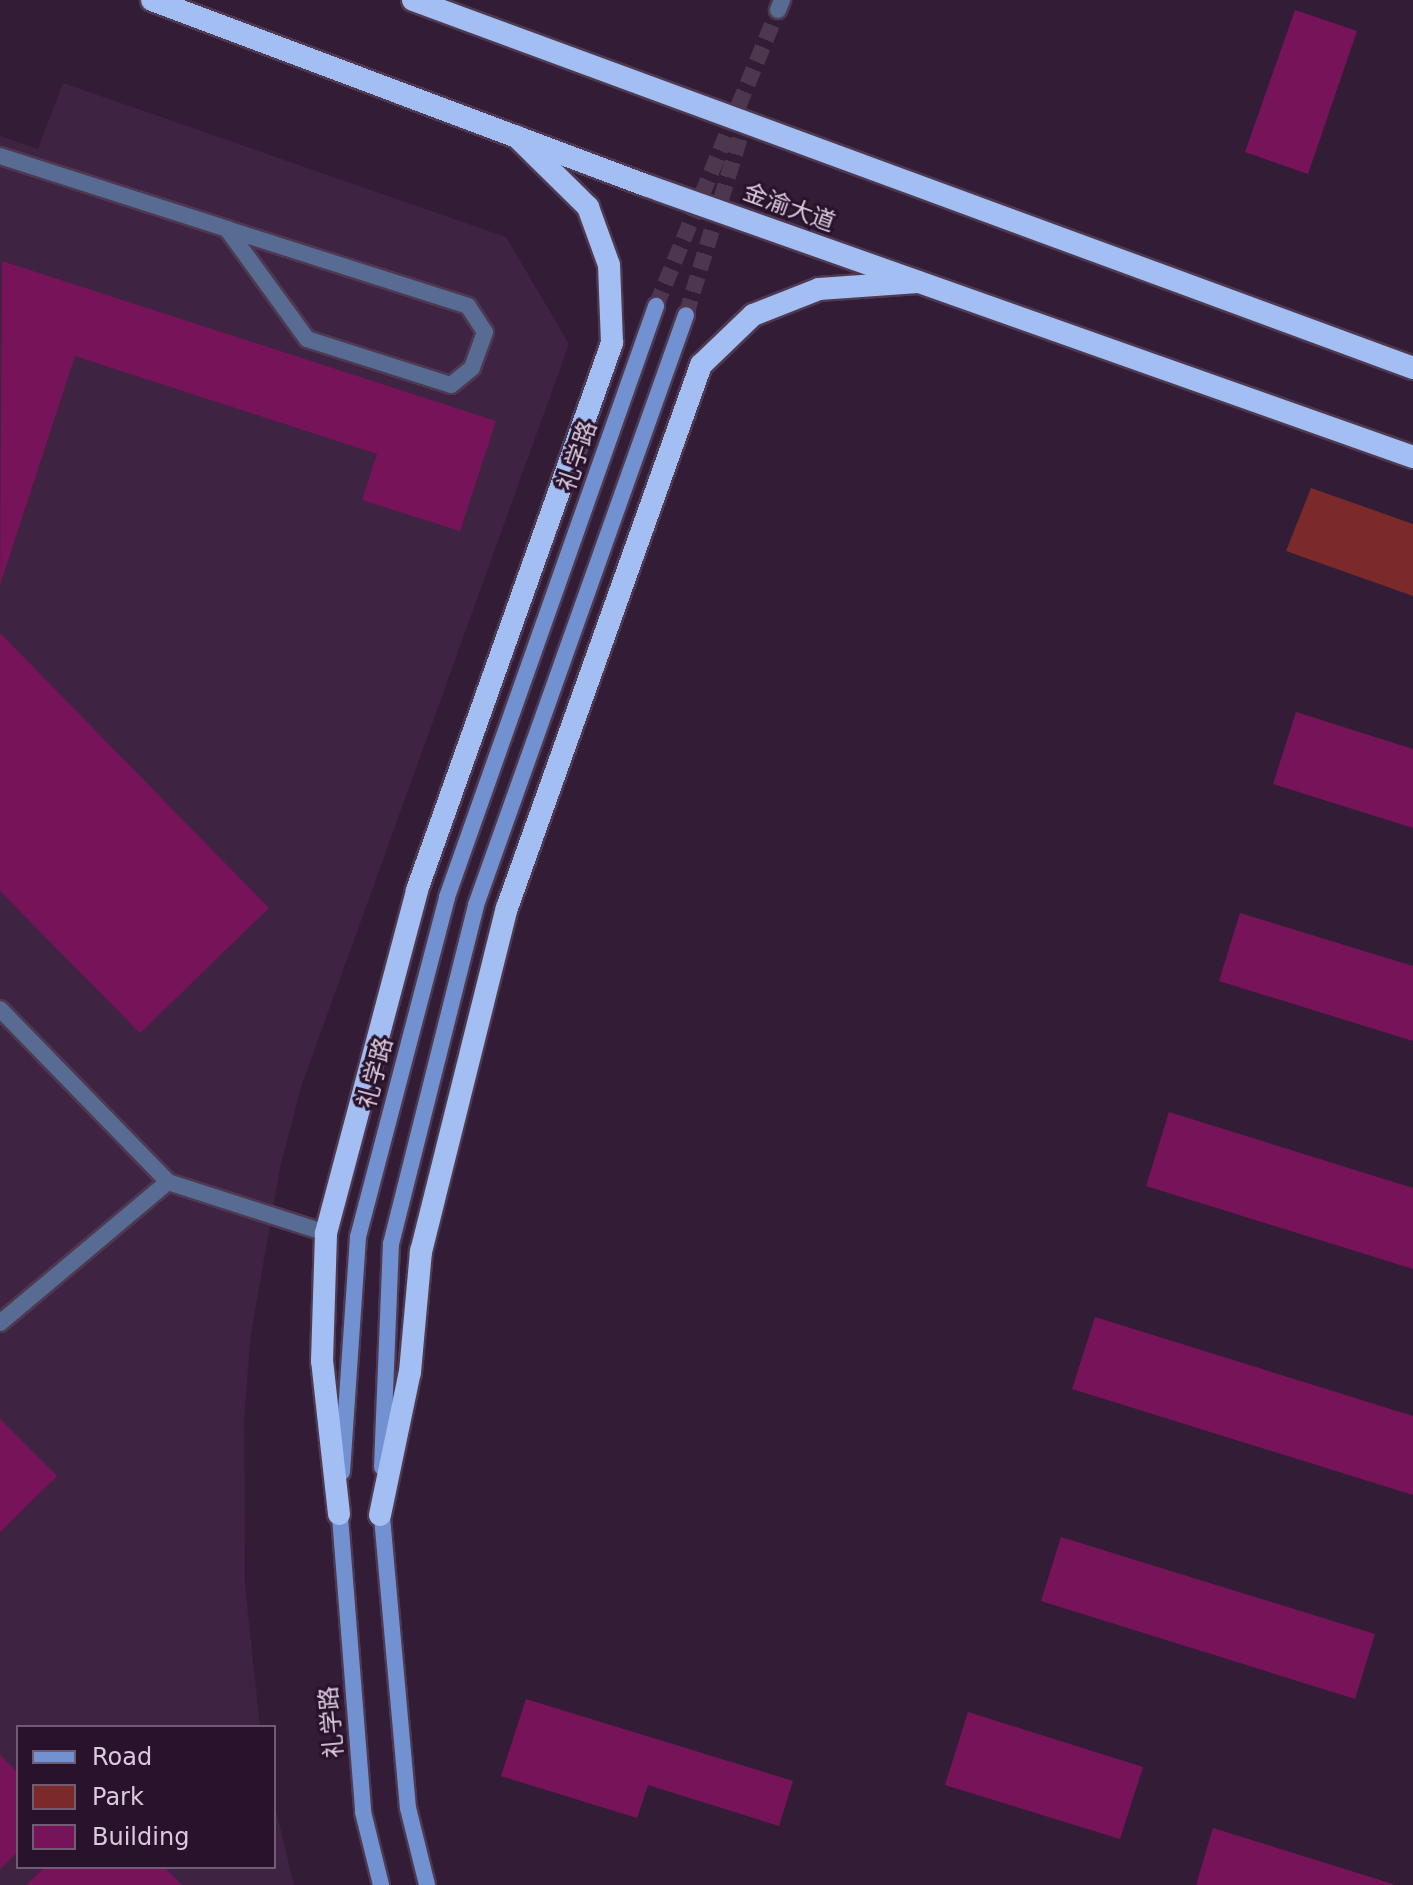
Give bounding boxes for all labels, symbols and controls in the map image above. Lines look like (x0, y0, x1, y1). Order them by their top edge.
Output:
street label: 金渝大道 (739, 178, 839, 238)
street label: 礼学路 (553, 417, 603, 495)
street label: 礼学路 (353, 1034, 399, 1112)
street label: 礼学路 (315, 1685, 349, 1759)
legend (16, 1725, 276, 1869)
text: Road (92, 1743, 152, 1771)
text: Park (92, 1783, 144, 1811)
text: Building (92, 1823, 189, 1851)

